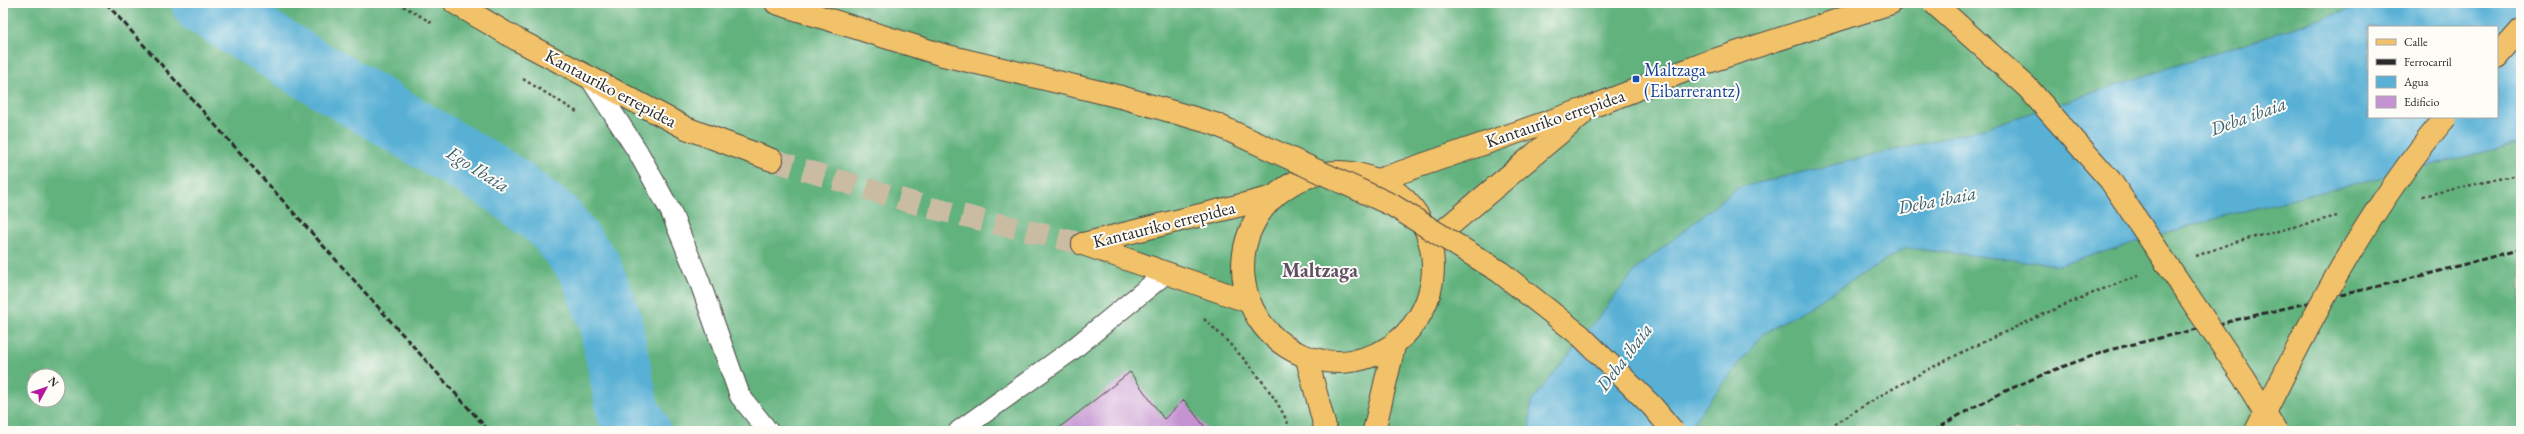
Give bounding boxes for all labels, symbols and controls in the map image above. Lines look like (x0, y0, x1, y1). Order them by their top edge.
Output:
legend (2368, 26, 2498, 118)
text: Calle (2404, 34, 2428, 50)
street label: Kantauriko errepidea (541, 44, 681, 133)
text: Ferrocarril (2404, 54, 2452, 70)
place label: Maltzaga (Eibarrerantz) (1644, 58, 1740, 102)
marker: Maltzaga (Eibarrerantz) (1631, 74, 1641, 84)
text: Agua (2403, 74, 2429, 90)
street label: Kantauriko errepidea (1482, 83, 1628, 153)
water label: Deba ibaia (2205, 91, 2290, 142)
text: Edificio (2404, 94, 2440, 110)
water label: Ego Ibaia (441, 140, 514, 198)
water label: Deba ibaia (1895, 180, 1978, 220)
street label: Kantauriko errepidea (1091, 195, 1238, 253)
district label: Maltzaga (1282, 257, 1358, 283)
water label: Deba ibaia (1590, 318, 1658, 397)
north arrow (26, 368, 66, 408)
text: N (45, 374, 62, 390)

